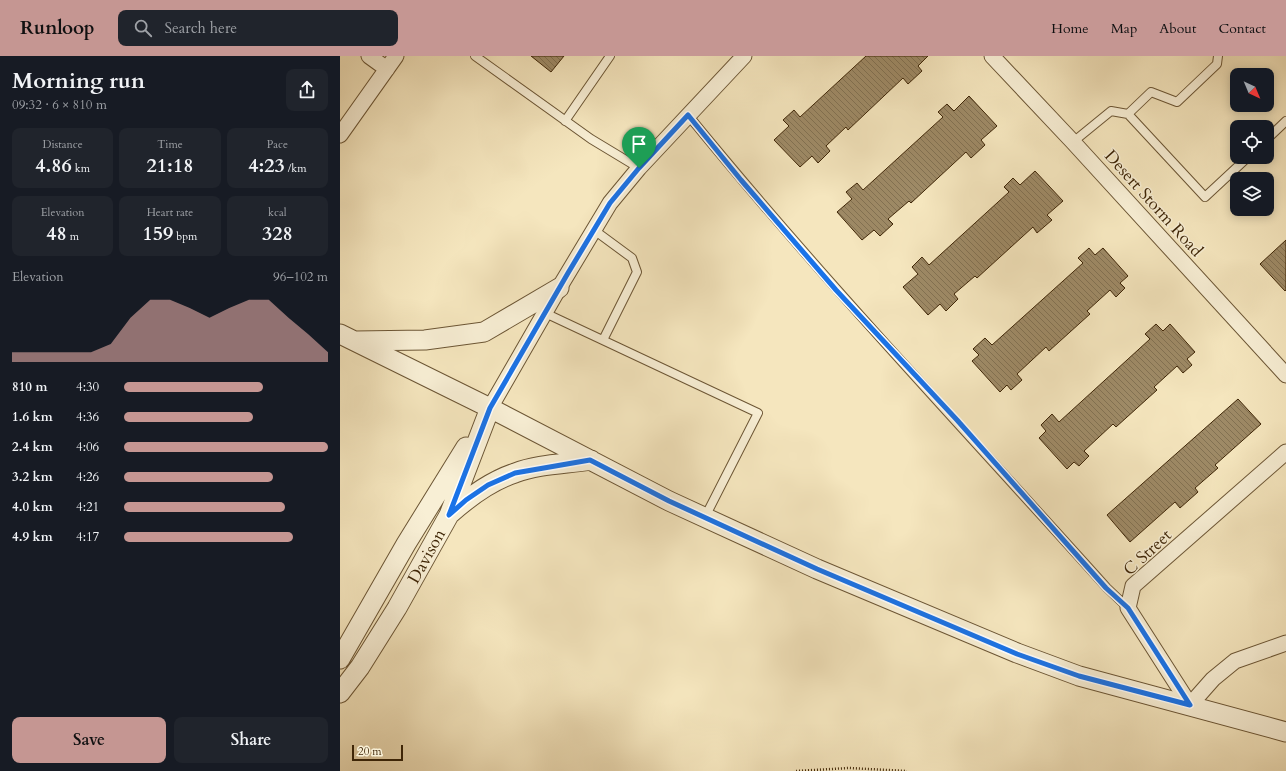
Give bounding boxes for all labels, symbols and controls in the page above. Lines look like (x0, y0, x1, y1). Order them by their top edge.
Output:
search box (118, 10, 398, 46)
text: Runloop (20, 15, 94, 41)
icon: search (132, 17, 154, 39)
text: Search here (164, 18, 237, 38)
text: Home (1051, 19, 1089, 38)
text: Map (1111, 19, 1137, 38)
text: About (1159, 19, 1196, 38)
text: Contact (1218, 19, 1266, 38)
text: Morning run (12, 66, 145, 96)
north arrow (1230, 68, 1274, 112)
map controls (1230, 68, 1274, 216)
button: share (286, 69, 328, 111)
text: 09:32 · 6 × 810 m (12, 96, 107, 114)
button: locate (1230, 120, 1274, 164)
pin (622, 127, 656, 168)
icon: arrive (628, 133, 650, 155)
text: Distance (43, 137, 83, 152)
text: Time (157, 137, 183, 152)
text: Pace (267, 137, 288, 152)
street label: Desert Storm Road (1099, 145, 1208, 262)
text: 4.86 (35, 152, 72, 179)
text: 21:18 (147, 152, 193, 179)
text: 4:23 (248, 152, 285, 179)
text: km (72, 161, 90, 176)
text: /km (285, 161, 306, 176)
button: layers (1230, 172, 1274, 216)
text: Elevation (41, 205, 85, 220)
text: Heart rate (147, 205, 193, 220)
text: kcal (268, 205, 287, 220)
text: 48 (46, 220, 67, 247)
text: 159 (143, 220, 173, 247)
text: 328 (262, 220, 293, 247)
text: m (67, 229, 79, 244)
text: bpm (173, 229, 197, 244)
text: Elevation (12, 268, 64, 286)
text: 96–102 m (273, 268, 328, 286)
text: 810 m (12, 378, 47, 396)
text: 4:30 (76, 378, 99, 396)
text: 1.6 km (12, 408, 53, 426)
text: 4:36 (76, 408, 99, 426)
text: 2.4 km (12, 438, 53, 456)
text: 4:06 (76, 438, 99, 456)
text: 3.2 km (12, 468, 53, 486)
text: 4:26 (76, 468, 99, 486)
text: 4.0 km (12, 498, 53, 516)
text: 4:21 (76, 498, 99, 516)
street label: C Street (1118, 524, 1177, 581)
street label: Davison (402, 525, 451, 588)
text: 4.9 km (12, 528, 53, 546)
text: 4:17 (76, 528, 99, 546)
button: Save (12, 717, 166, 763)
button: Share (174, 717, 328, 763)
scale bar (352, 743, 403, 762)
text: 20 m (358, 744, 382, 759)

